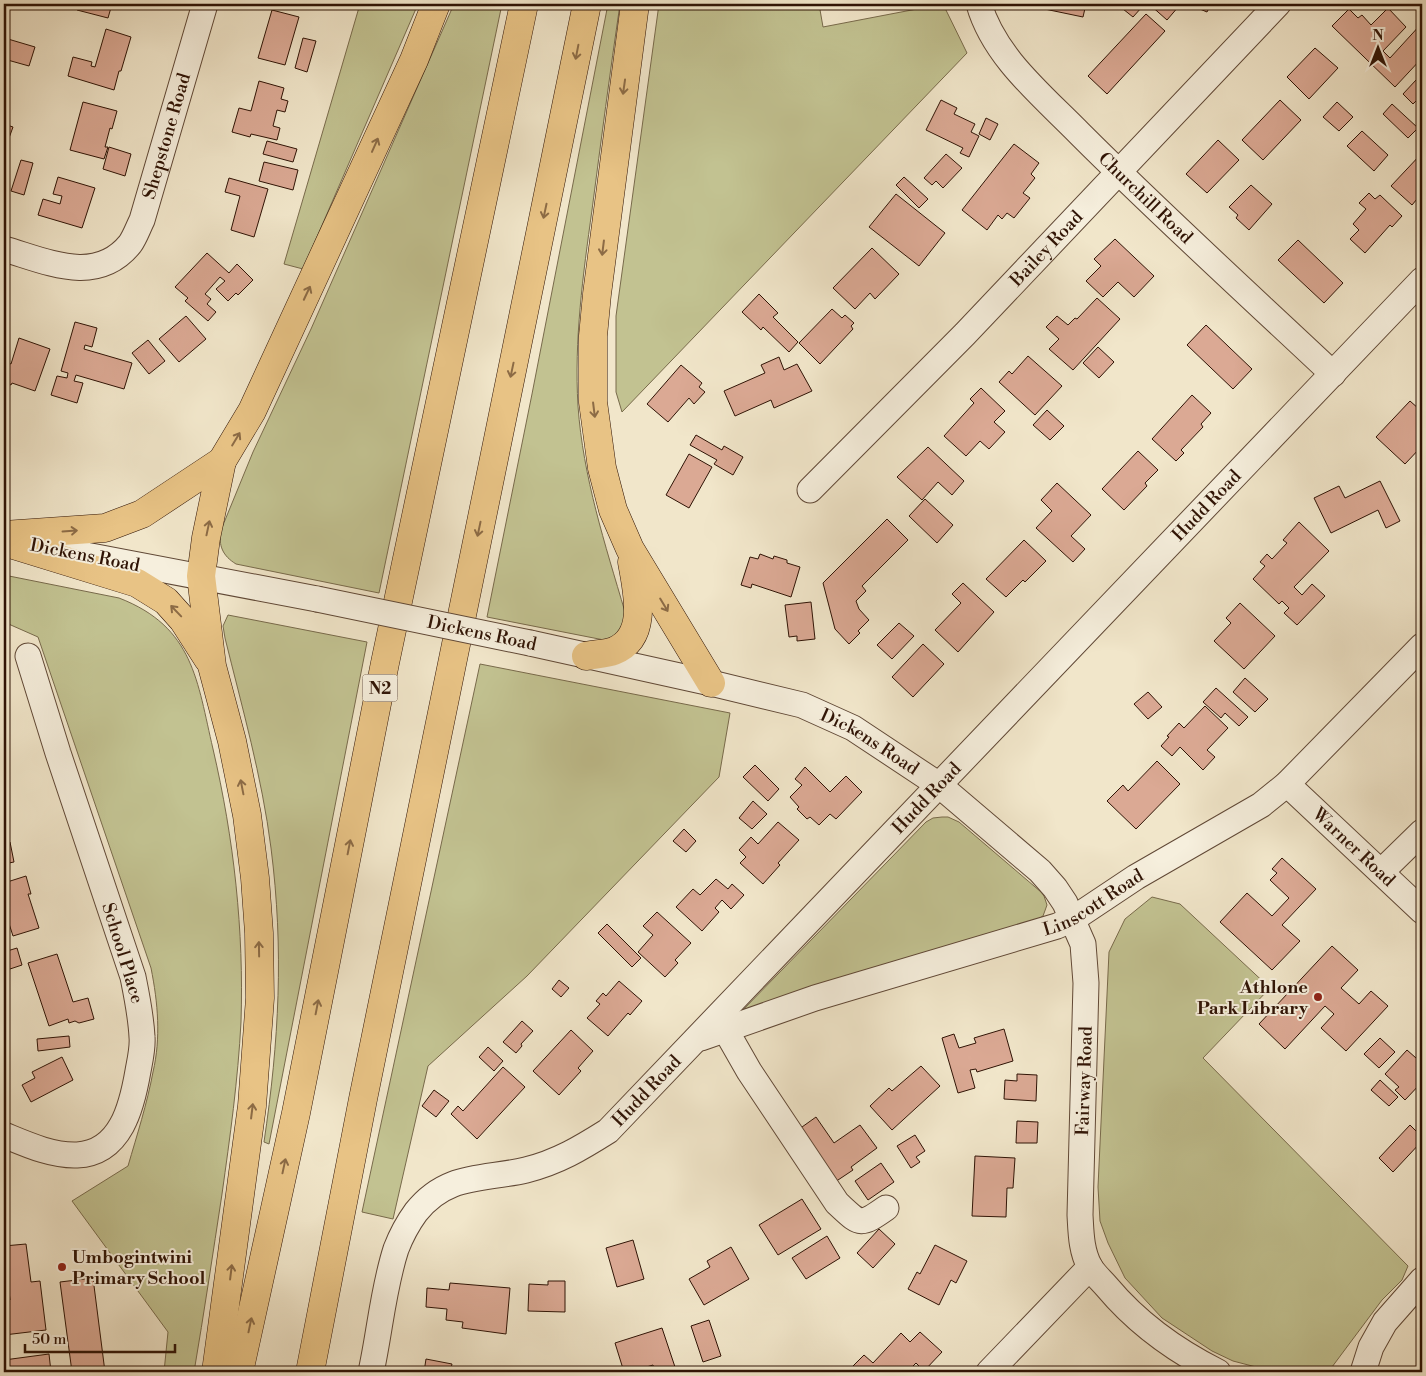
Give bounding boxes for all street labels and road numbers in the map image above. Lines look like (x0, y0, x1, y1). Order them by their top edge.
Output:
street label: Shepstone Road (138, 70, 196, 202)
street label: Churchill Road (1093, 147, 1198, 249)
street label: Bailey Road (1004, 205, 1089, 292)
street label: Hudd Road (1167, 464, 1247, 546)
street label: Dickens Road (28, 534, 143, 578)
street label: Dickens Road (425, 611, 540, 656)
road number: N2 (362, 674, 398, 701)
street label: Dickens Road (816, 704, 924, 781)
street label: Hudd Road (887, 757, 967, 839)
street label: Warner Road (1307, 802, 1401, 892)
street label: Linscott Road (1040, 864, 1148, 942)
street label: School Place (96, 900, 149, 1006)
street label: Fairway Road (1071, 1025, 1098, 1136)
street label: Hudd Road (607, 1050, 687, 1132)

